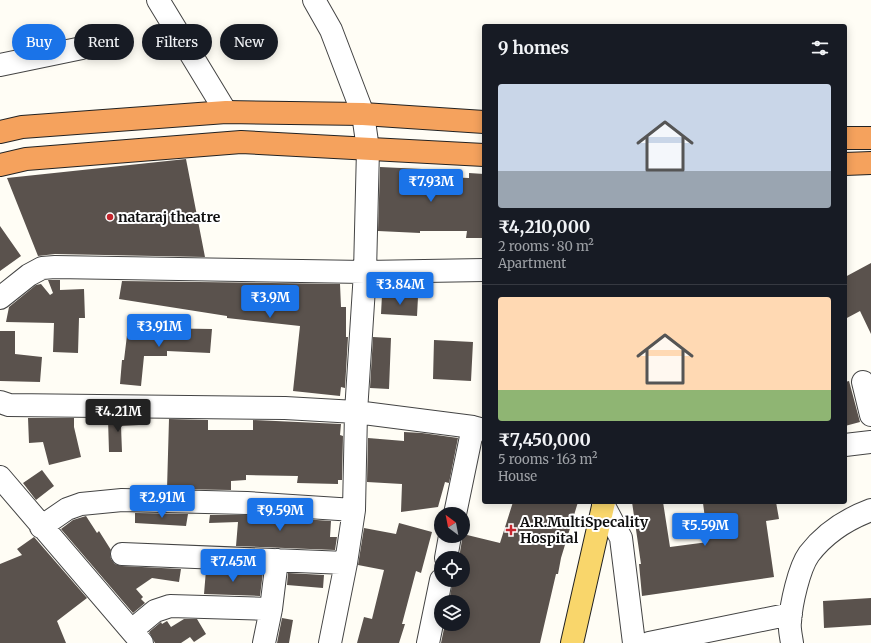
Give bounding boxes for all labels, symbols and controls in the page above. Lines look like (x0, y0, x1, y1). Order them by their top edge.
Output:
chip: Buy (12, 24, 66, 60)
chip: Rent (74, 24, 134, 60)
chip: Filters (142, 24, 212, 60)
chip: New (220, 24, 278, 60)
text: 9 homes (498, 37, 569, 59)
icon: filters (809, 37, 831, 59)
icon: home (629, 110, 701, 182)
pin: ₹7.93M (398, 169, 464, 203)
text: ₹7.93M (408, 173, 454, 190)
place label: nataraj theatre (118, 208, 221, 226)
marker: nataraj theatre (105, 212, 115, 222)
text: ₹4,210,000 (498, 216, 590, 238)
text: 2 rooms · 80 m² (498, 238, 594, 255)
text: Apartment (498, 255, 566, 272)
pin: ₹3.84M (367, 272, 433, 306)
text: ₹3.84M (375, 276, 425, 293)
pin: ₹3.9M (242, 285, 298, 319)
text: ₹3.9M (250, 289, 290, 306)
pin: ₹3.91M (126, 314, 192, 348)
text: ₹3.91M (136, 318, 182, 335)
icon: home (629, 323, 701, 395)
pin: ₹4.21M (85, 399, 151, 433)
text: ₹4.21M (95, 403, 141, 420)
text: ₹7,450,000 (498, 429, 591, 451)
text: 5 rooms · 163 m² (498, 451, 597, 468)
text: House (498, 468, 537, 485)
pin: ₹2.91M (129, 485, 195, 519)
text: ₹2.91M (139, 489, 185, 506)
pin: ₹9.59M (247, 498, 313, 532)
text: ₹9.59M (256, 502, 304, 519)
north arrow (434, 507, 470, 543)
map controls (434, 507, 470, 631)
place label: A.R.MultiSpecality Hospital (519, 513, 649, 547)
pin: ₹5.59M (672, 513, 738, 547)
text: ₹5.59M (681, 517, 729, 534)
marker: A.R.MultiSpecality Hospital (505, 524, 517, 536)
pin: ₹7.45M (200, 549, 266, 583)
button: locate (434, 551, 470, 587)
text: ₹7.45M (210, 553, 256, 570)
button: layers (434, 595, 470, 631)

